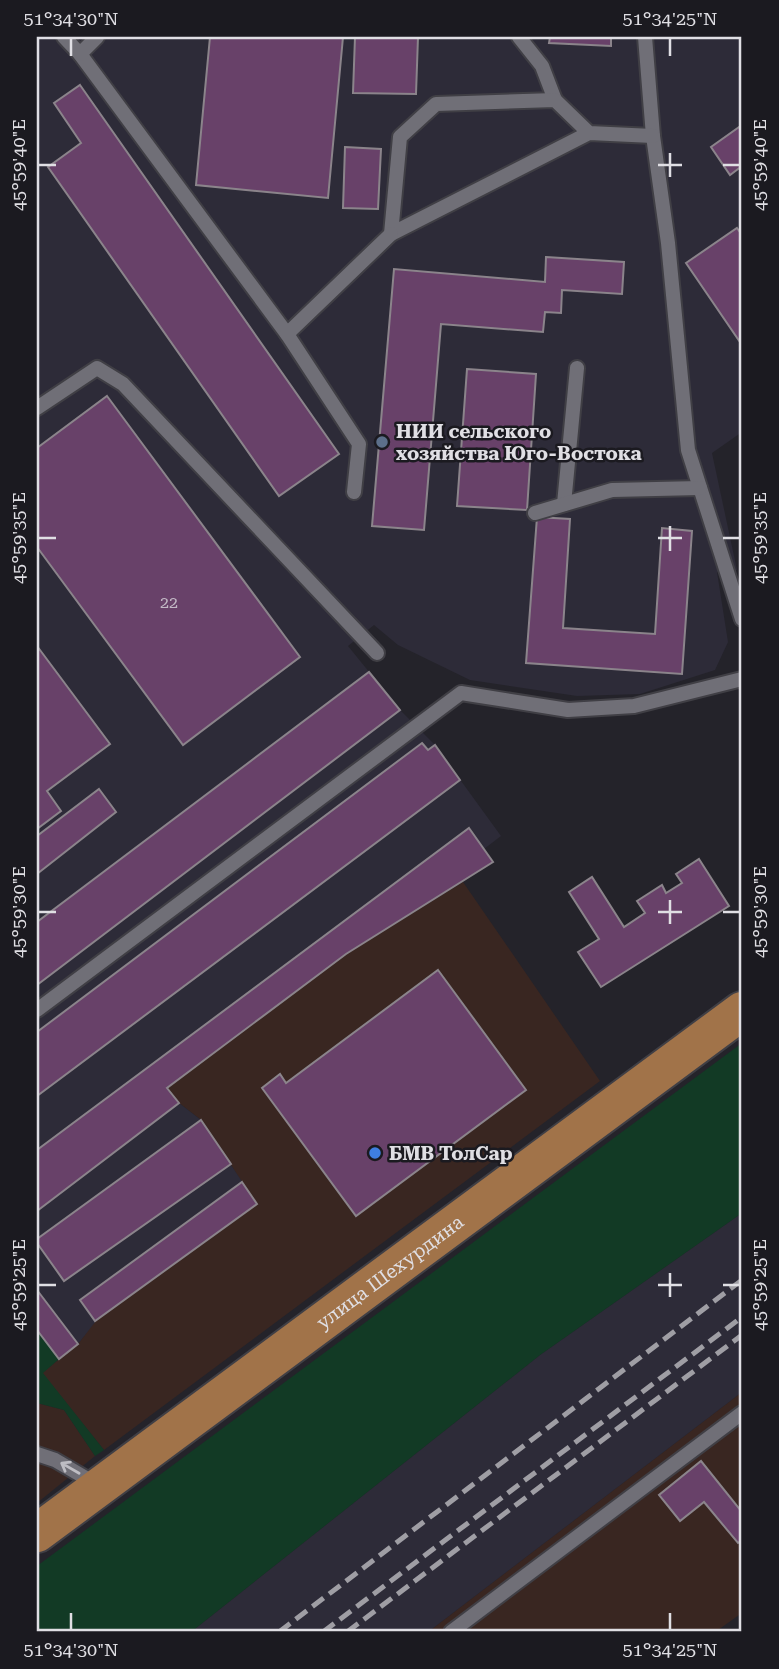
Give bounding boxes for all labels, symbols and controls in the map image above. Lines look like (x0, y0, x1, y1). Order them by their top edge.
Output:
text: 51°34'30"N (24, 8, 118, 29)
text: 51°34'25"N (623, 8, 717, 29)
text: 45°59'40"E (8, 119, 29, 211)
text: 45°59'40"E (749, 119, 770, 211)
place label: НИИ сельского хозяйства Юго-Востока (396, 420, 642, 465)
marker: НИИ сельского хозяйства Юго-Востока (374, 434, 390, 450)
text: 45°59'35"E (8, 492, 29, 584)
text: 45°59'35"E (749, 492, 770, 584)
house number: 22 (160, 593, 178, 612)
text: 45°59'30"E (8, 866, 29, 958)
text: 45°59'30"E (749, 866, 770, 958)
place label: БМВ ТолСар (389, 1142, 513, 1165)
marker: БМВ ТолСар (367, 1145, 383, 1161)
street label: улица Шехурдина (312, 1209, 468, 1334)
text: 45°59'25"E (8, 1239, 29, 1331)
text: 45°59'25"E (749, 1239, 770, 1331)
one-way arrow (60, 1461, 80, 1475)
text: 51°34'30"N (24, 1639, 118, 1660)
text: 51°34'25"N (623, 1639, 717, 1660)

